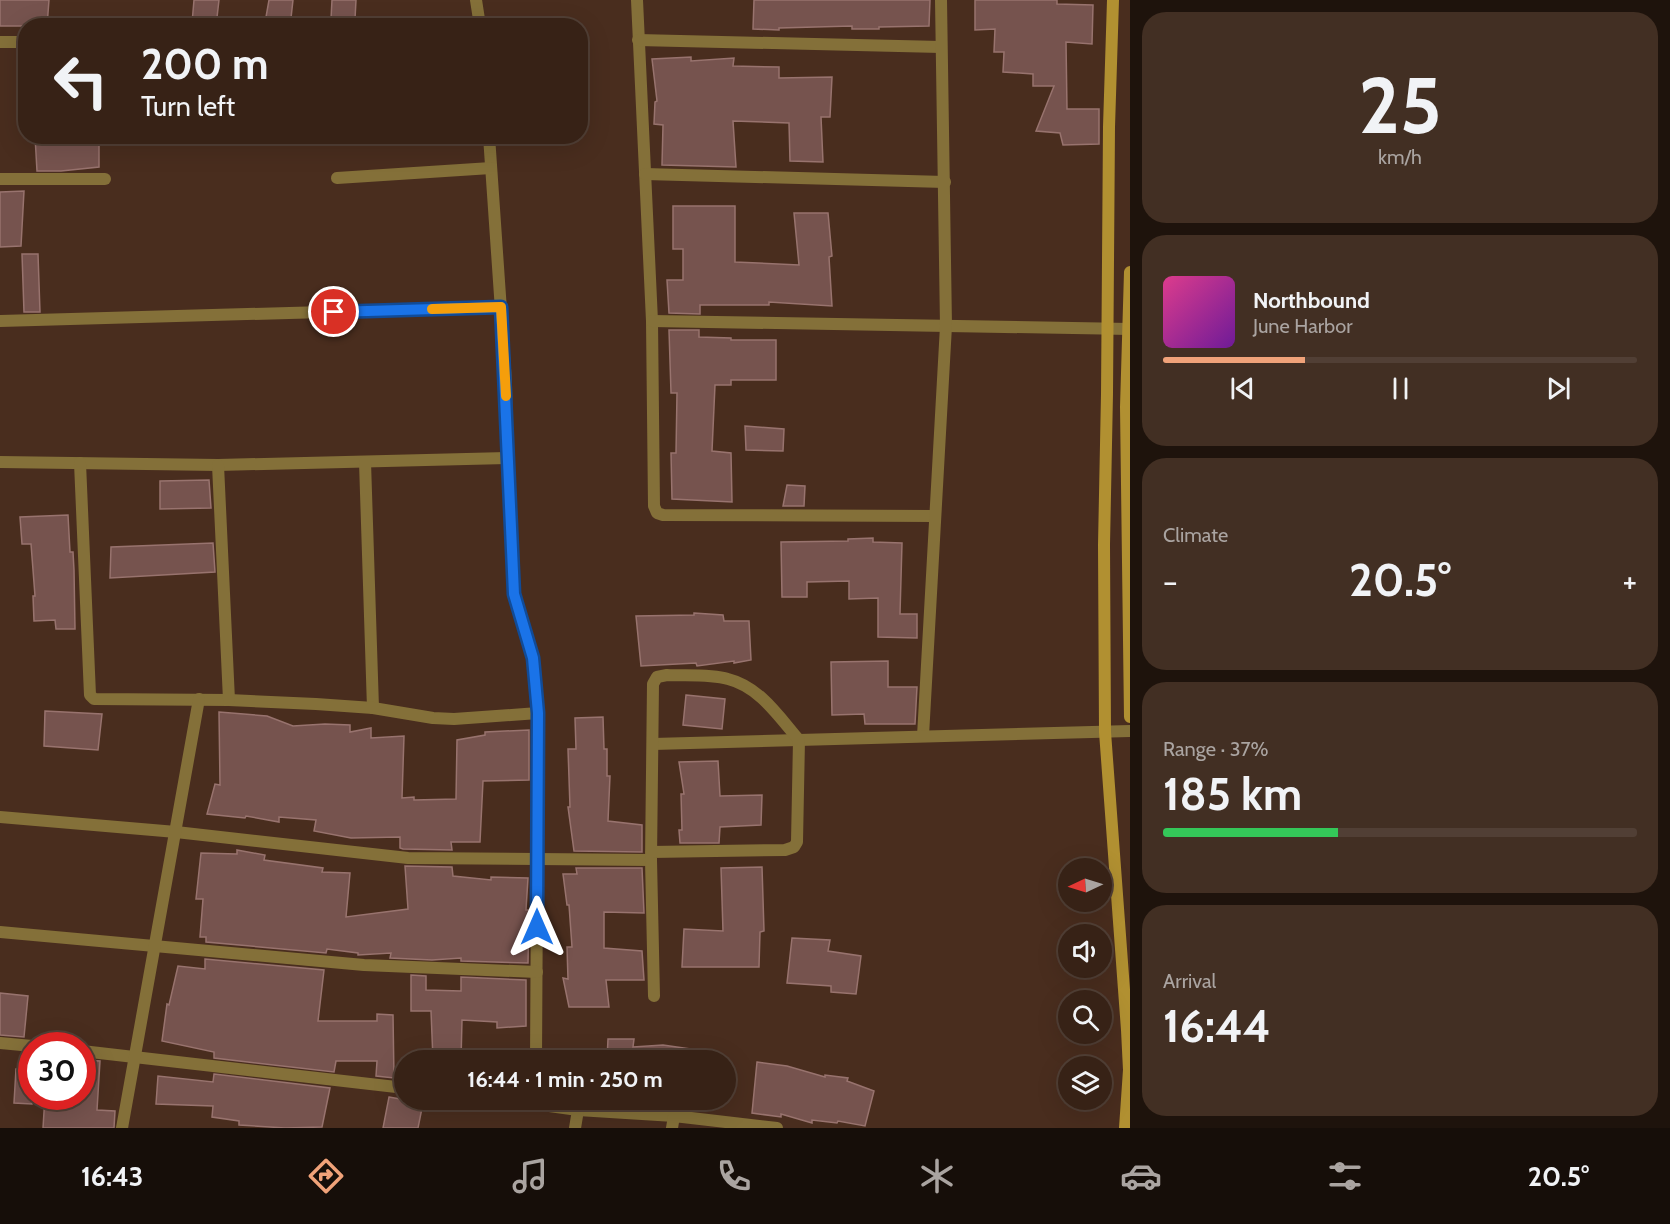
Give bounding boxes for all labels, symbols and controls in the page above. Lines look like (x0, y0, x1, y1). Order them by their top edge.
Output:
text: 200 m (141, 38, 268, 90)
icon: left (42, 42, 120, 120)
text: 25 (1358, 58, 1442, 153)
text: Turn left (141, 90, 235, 123)
text: km/h (1378, 145, 1422, 169)
pin (308, 286, 359, 337)
text: Northbound (1253, 287, 1370, 314)
icon: arrive (317, 295, 350, 328)
text: June Harbor (1253, 314, 1353, 338)
icon: previous (1226, 372, 1259, 405)
icon: pause (1384, 372, 1417, 405)
icon: next (1542, 372, 1575, 405)
text: Climate (1163, 523, 1228, 547)
text: 20.5° (1349, 553, 1451, 607)
text: − (1163, 561, 1178, 601)
text: + (1622, 561, 1637, 601)
text: Range · 37% (1163, 737, 1269, 761)
text: 185 km (1163, 767, 1302, 821)
north arrow (1058, 858, 1112, 912)
map controls (1058, 858, 1112, 1110)
position arrow (505, 895, 569, 959)
button: sound (1058, 924, 1112, 978)
text: Arrival (1163, 969, 1216, 993)
button: search (1058, 990, 1112, 1044)
text: 16:44 (1163, 999, 1271, 1053)
speed limit sign: 30 (18, 1032, 96, 1110)
button: layers (1058, 1056, 1112, 1110)
text: 16:44 · 1 min · 250 m (467, 1066, 663, 1093)
icon: directions (305, 1155, 347, 1197)
icon: music (509, 1155, 551, 1197)
icon: phone (713, 1155, 755, 1197)
icon: climate (916, 1155, 958, 1197)
icon: car (1120, 1155, 1162, 1197)
icon: filters (1324, 1155, 1366, 1197)
text: 16:43 (81, 1160, 143, 1193)
text: 20.5° (1528, 1160, 1589, 1193)

